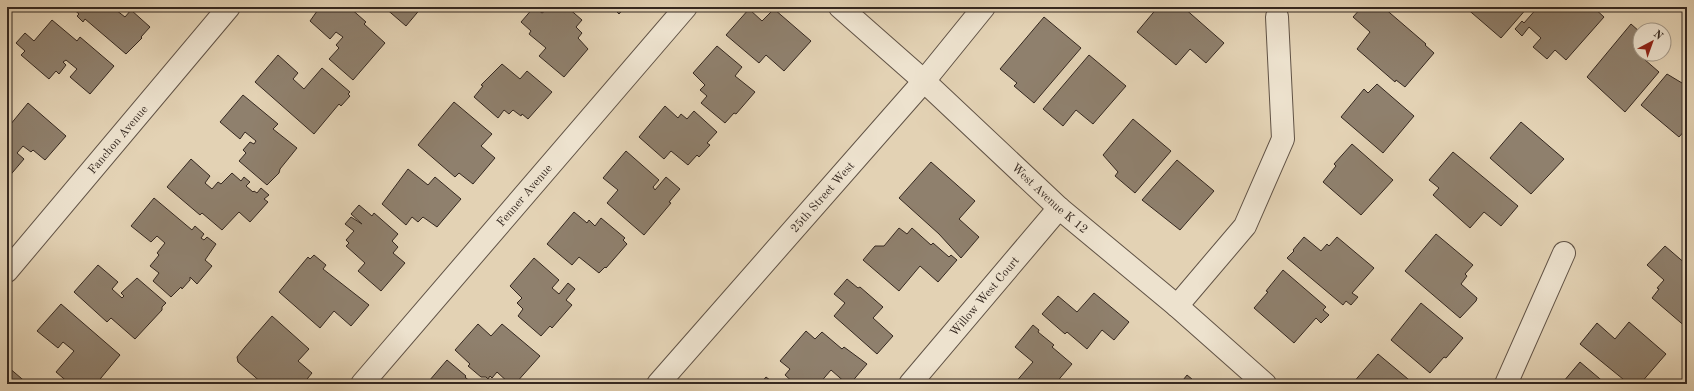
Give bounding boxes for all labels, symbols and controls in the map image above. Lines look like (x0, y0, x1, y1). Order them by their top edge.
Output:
north arrow (1632, 22, 1672, 62)
text: N (1651, 29, 1665, 43)
street label: Fanchon Avenue (86, 103, 151, 177)
street label: 25th Street West (789, 160, 857, 235)
street label: Fenner Avenue (495, 162, 555, 229)
street label: West Avenue K 12 (1009, 162, 1090, 236)
street label: Willow West Court (948, 255, 1022, 339)

